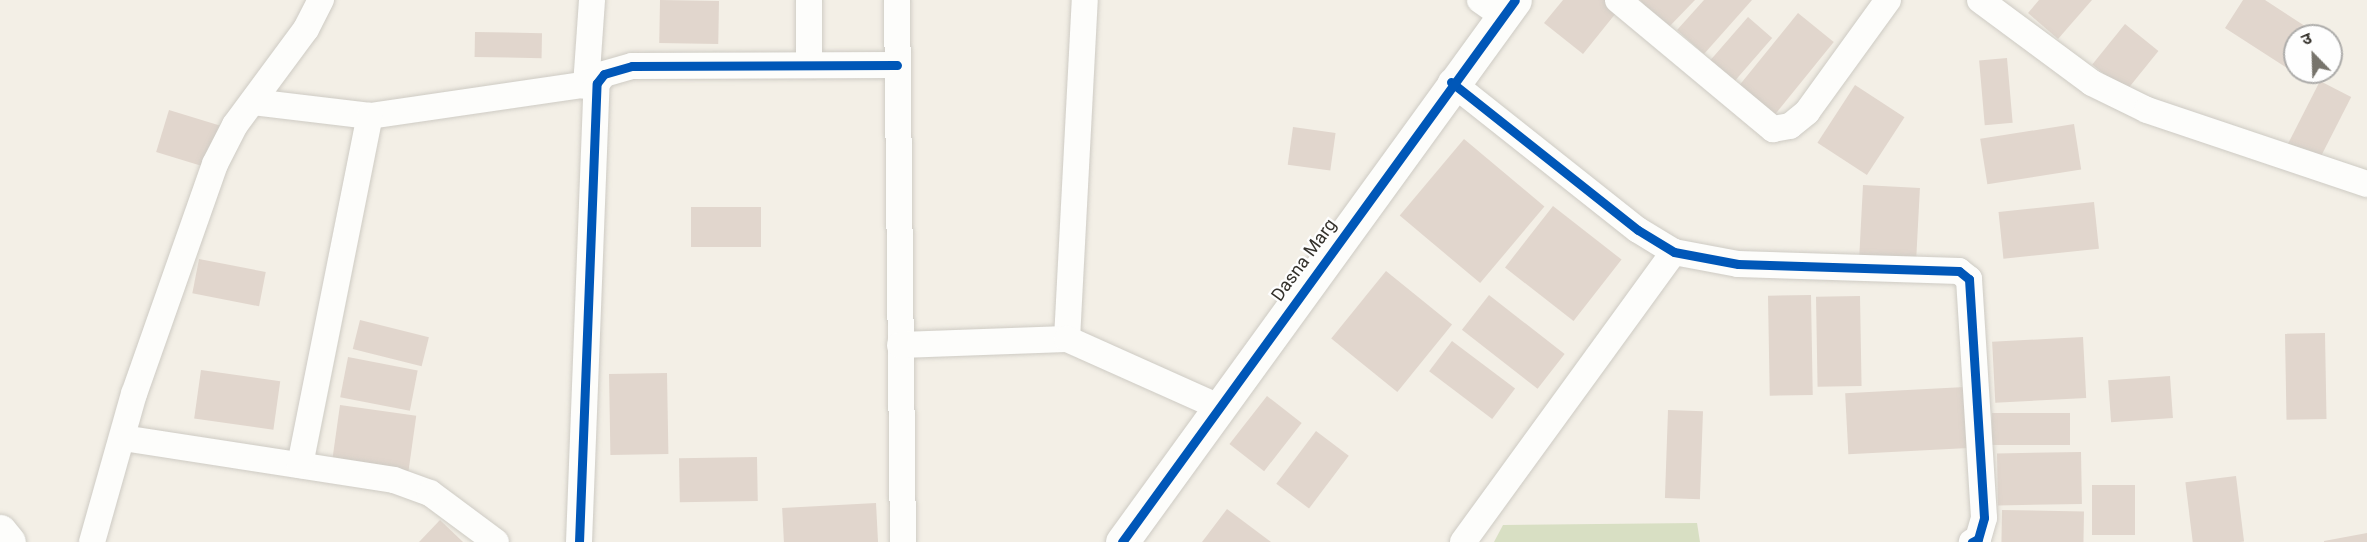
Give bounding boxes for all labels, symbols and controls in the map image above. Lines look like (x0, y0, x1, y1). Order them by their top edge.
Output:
north arrow (2283, 24, 2343, 84)
text: उ (2299, 28, 2315, 49)
street label: Dasna Marg (1267, 215, 1341, 305)

